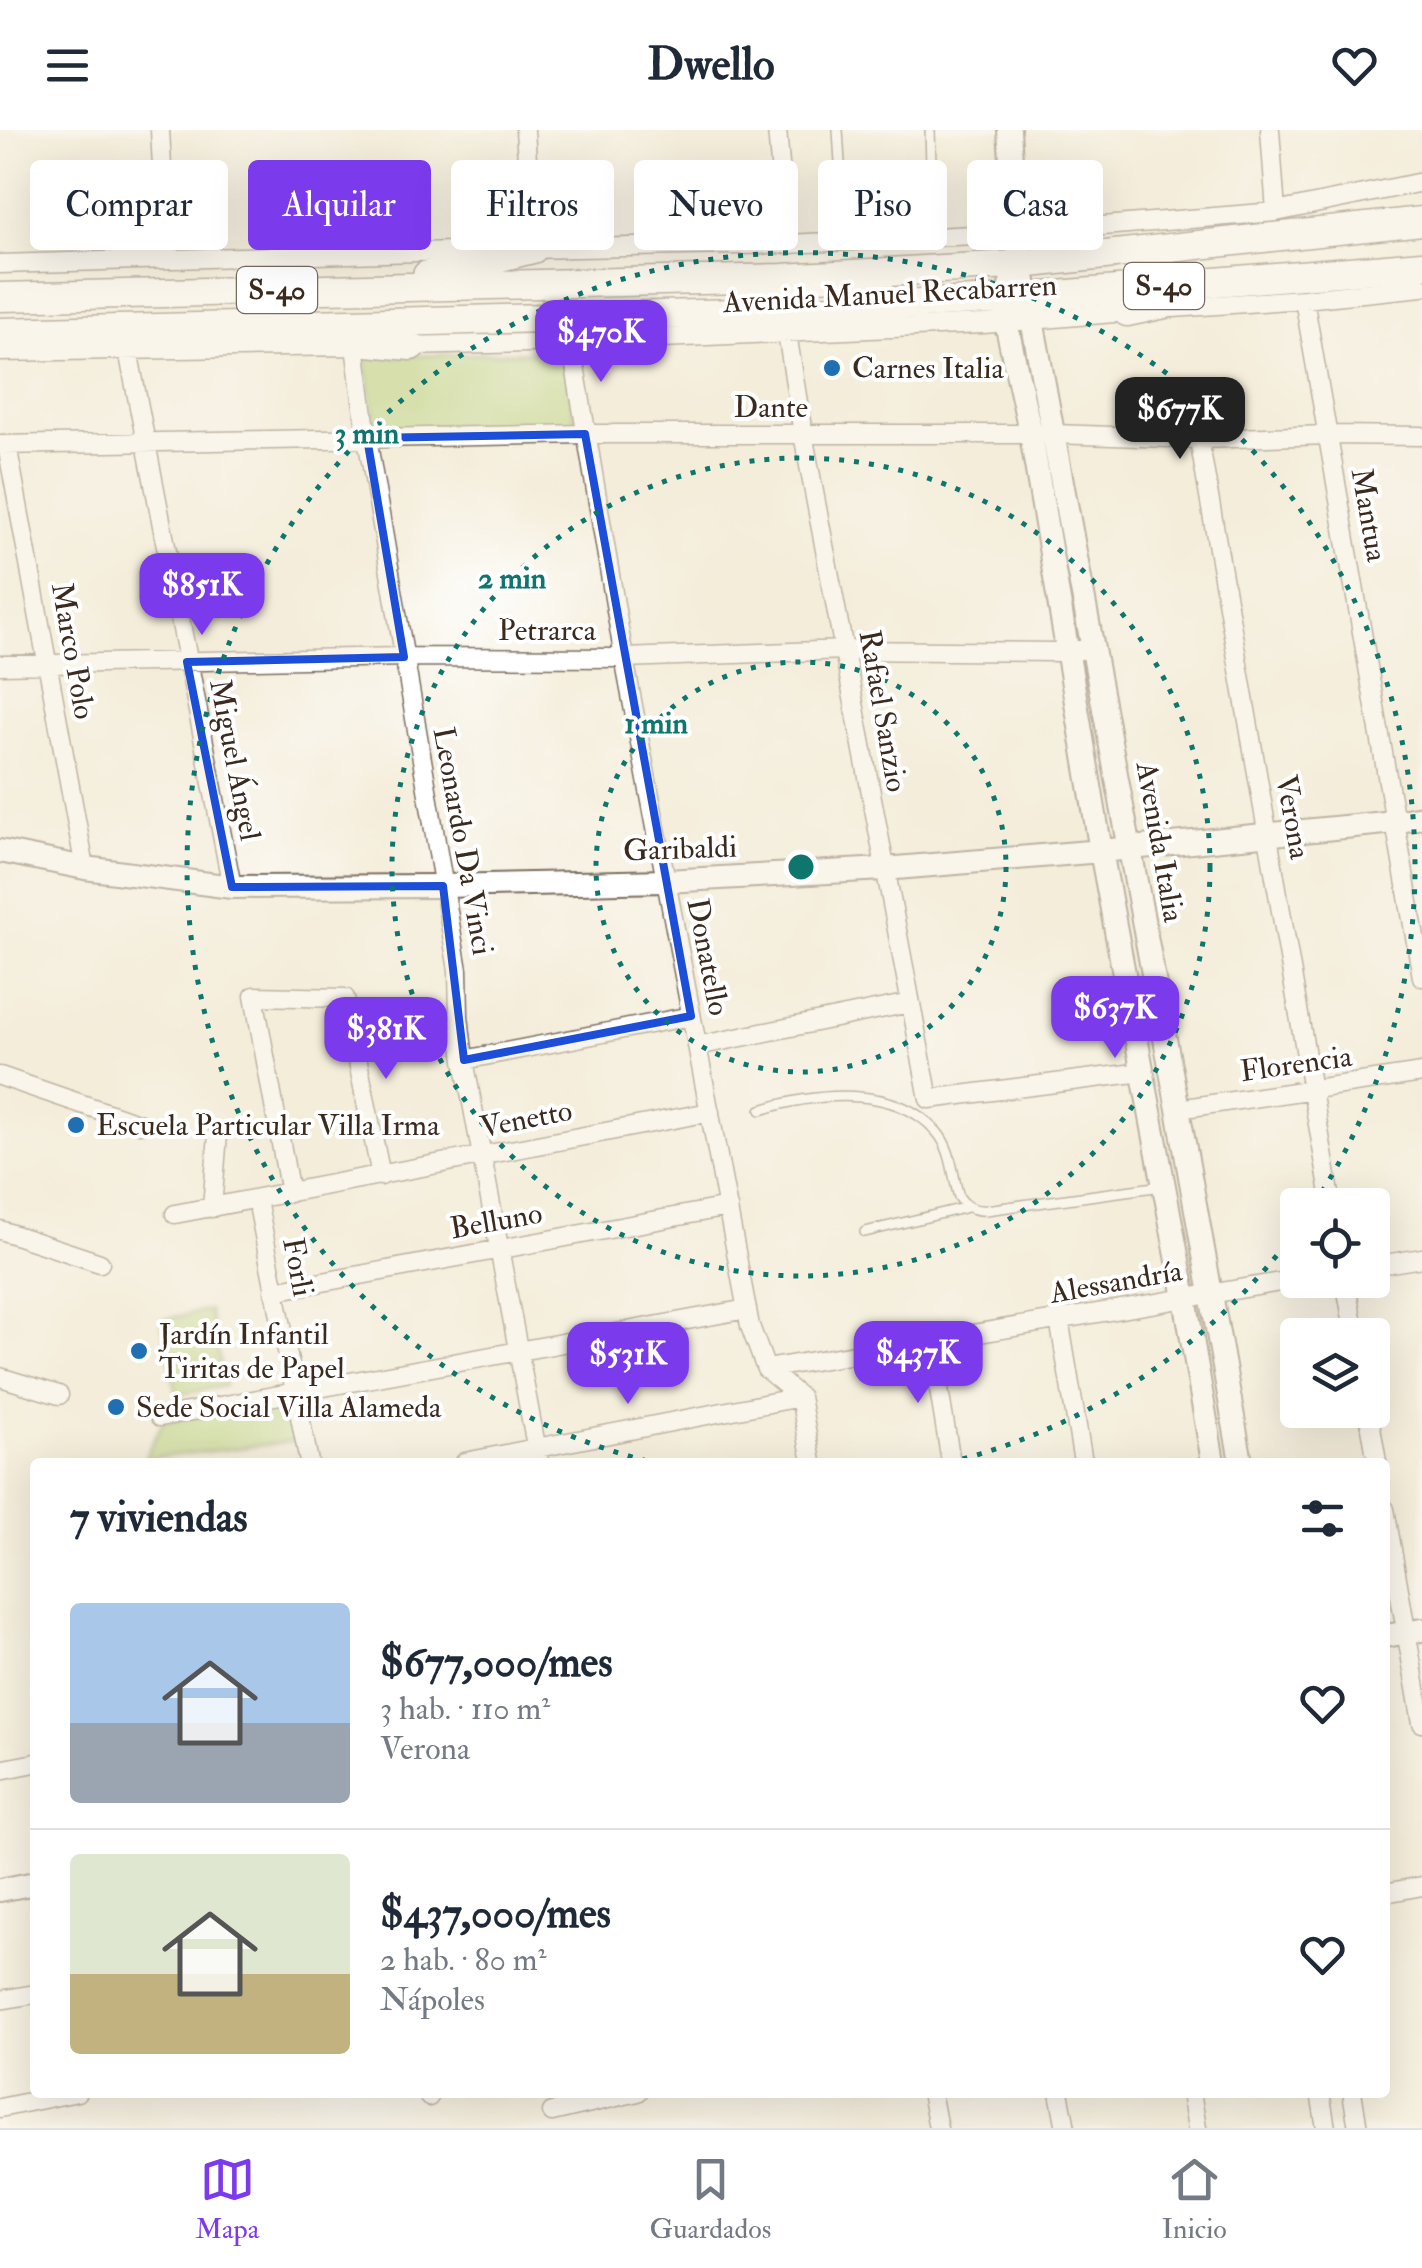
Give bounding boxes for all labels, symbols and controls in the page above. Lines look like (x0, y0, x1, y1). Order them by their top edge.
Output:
text: Dwello (647, 37, 775, 93)
icon: menu (40, 38, 95, 93)
icon: heart (1327, 38, 1382, 93)
chip: Comprar (30, 160, 228, 250)
chip: Alquilar (248, 160, 431, 250)
chip: Filtros (451, 160, 614, 250)
chip: Nuevo (634, 160, 798, 250)
chip: Piso (818, 160, 947, 250)
chip: Casa (967, 160, 1103, 250)
road number: S-40 (1124, 263, 1204, 309)
road number: S-40 (237, 267, 317, 313)
street label: Avenida Manuel Recabarren (721, 267, 1058, 321)
pin: $470K (531, 300, 671, 385)
text: $470K (557, 312, 645, 352)
place label: Carnes Italia (852, 350, 1004, 387)
marker: Carnes Italia (821, 357, 843, 379)
pin: $677K (1110, 377, 1250, 462)
street label: Dante (734, 389, 808, 426)
text: $677K (1137, 389, 1223, 429)
text: 3 min (335, 415, 400, 452)
street label: Mantua (1343, 465, 1396, 565)
pin: $851K (132, 553, 272, 638)
text: 2 min (478, 560, 547, 597)
text: $851K (162, 565, 242, 605)
street label: Marco Polo (43, 580, 103, 722)
street label: Petrarca (498, 612, 597, 649)
street label: Rafael Sanzio (851, 627, 915, 795)
street label: Miguel Ángel (201, 676, 269, 844)
text: 1 min (624, 705, 688, 742)
street label: Leonardo Da Vinci (425, 724, 501, 958)
street label: Avenida Italia (1128, 758, 1192, 926)
street label: Verona (1267, 772, 1319, 863)
street label: Garibaldi (622, 829, 738, 869)
centre of rings (783, 849, 819, 885)
street label: Donatello (679, 895, 737, 1019)
pin: $637K (1045, 976, 1185, 1061)
text: $637K (1073, 988, 1157, 1028)
pin: $381K (316, 997, 456, 1082)
text: $381K (346, 1009, 426, 1049)
street label: Florencia (1238, 1038, 1355, 1090)
street label: Venetto (477, 1092, 575, 1146)
place label: Escuela Particular Villa Irma (96, 1107, 440, 1144)
marker: Escuela Particular Villa Irma (65, 1114, 87, 1136)
map controls (1280, 1188, 1390, 1428)
button: locate (1280, 1188, 1390, 1298)
street label: Belluno (447, 1195, 545, 1247)
street label: Forli (274, 1234, 322, 1300)
street label: Alessandría (1046, 1252, 1186, 1312)
place label: Jardín Infantil Tiritas de Papel (158, 1316, 345, 1387)
button: layers (1280, 1318, 1390, 1428)
pin: $437K (848, 1321, 988, 1406)
pin: $531K (558, 1322, 698, 1407)
text: $437K (876, 1333, 960, 1373)
text: $531K (589, 1334, 667, 1374)
marker: Jardín Infantil Tiritas de Papel (128, 1340, 150, 1362)
place label: Sede Social Villa Alameda (136, 1389, 442, 1426)
marker: Sede Social Villa Alameda (105, 1396, 127, 1418)
icon: filters (1295, 1491, 1350, 1546)
text: 7 viviendas (70, 1492, 248, 1544)
text: $677,000/mes (380, 1637, 613, 1689)
icon: home (150, 1643, 270, 1763)
icon: heart (1295, 1676, 1350, 1731)
text: 3 hab. · 110 m² (380, 1689, 550, 1729)
text: Verona (380, 1729, 470, 1769)
text: $437,000/mes (380, 1888, 611, 1940)
icon: home (150, 1894, 270, 2014)
icon: heart (1295, 1927, 1350, 1982)
text: 2 hab. · 80 m² (380, 1940, 547, 1980)
text: Nápoles (380, 1980, 485, 2020)
tab: Mapa (195, 2152, 259, 2247)
tab: Guardados (649, 2152, 771, 2247)
tab: Inicio (1162, 2152, 1227, 2247)

